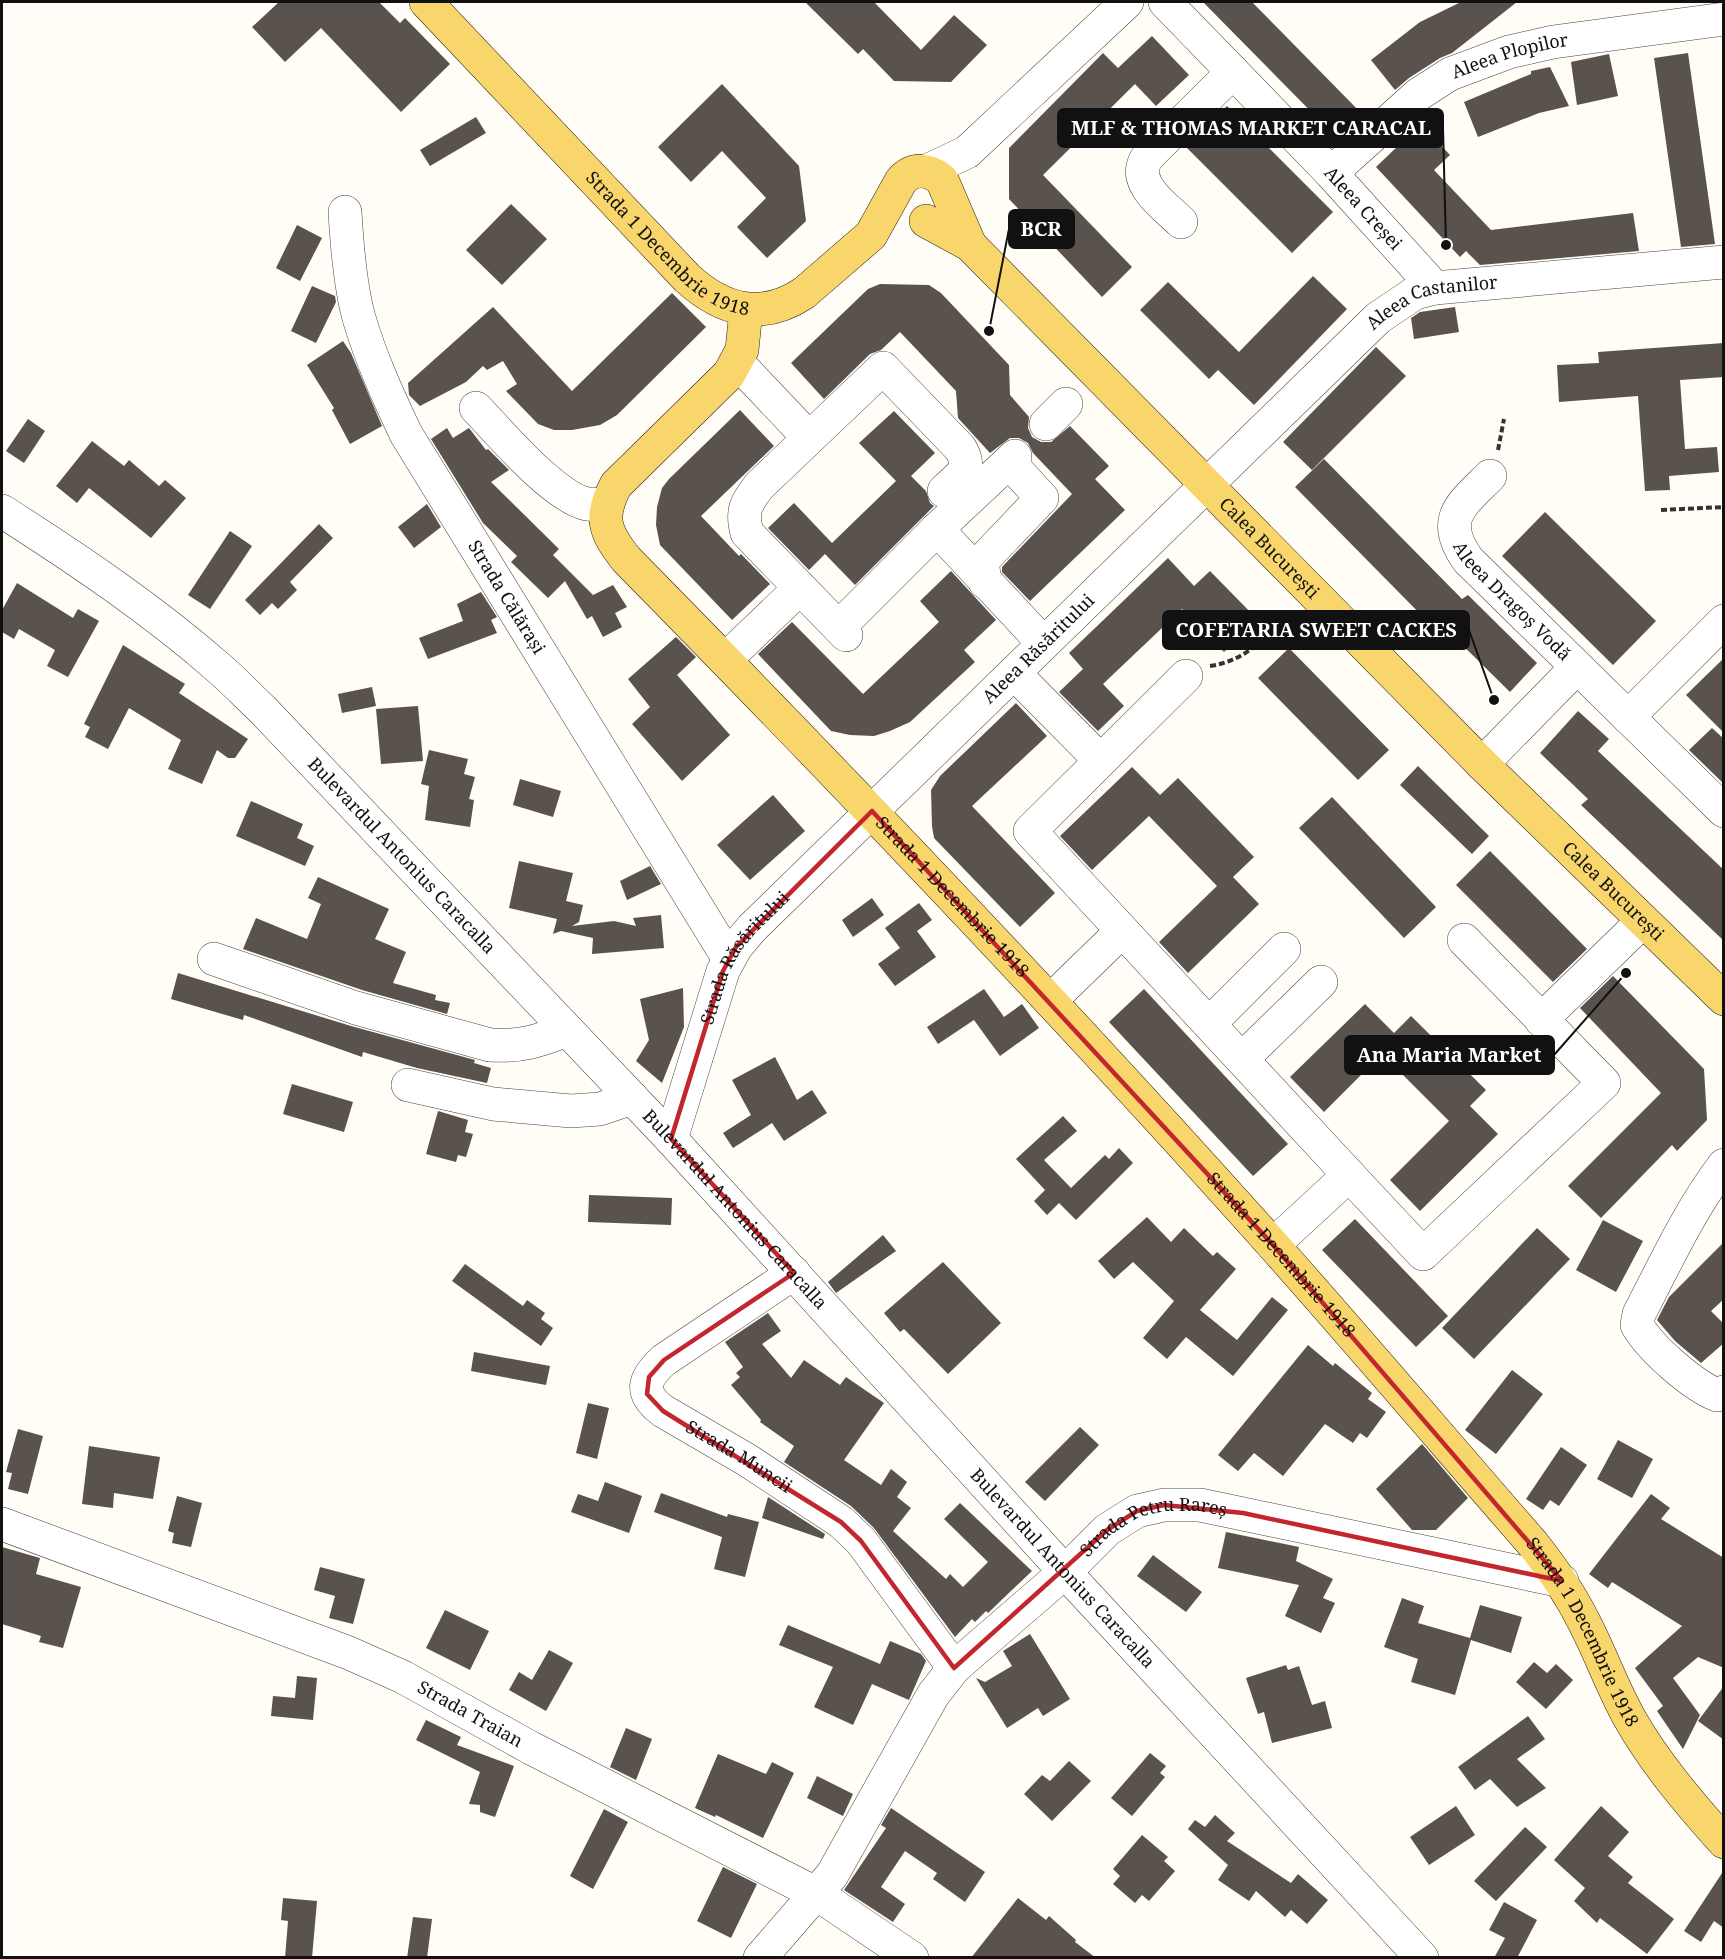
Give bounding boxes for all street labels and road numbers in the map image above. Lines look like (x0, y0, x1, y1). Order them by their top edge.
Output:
street label: Aleea Plopilor (1448, 27, 1570, 83)
street label: Aleea Creșei (1320, 161, 1408, 255)
street label: Strada 1 Decembrie 1918 (581, 166, 751, 320)
street label: Aleea Castanilor (1360, 269, 1499, 334)
street label: Calea București (1215, 492, 1325, 603)
street label: Strada Călărași (463, 535, 552, 658)
street label: Aleea Dragoș Vodă (1448, 537, 1577, 666)
street label: Aleea Răsăritului (977, 588, 1099, 708)
street label: Bulevardul Antonius Caracalla (303, 752, 502, 959)
street label: Strada 1 Decembrie 1918 (871, 811, 1035, 982)
street label: Calea București (1558, 836, 1670, 946)
street label: Strada Răsăritului (694, 885, 794, 1027)
street label: Bulevardul Antonius Caracalla (638, 1104, 833, 1314)
street label: Strada 1 Decembrie 1918 (1202, 1167, 1361, 1342)
street label: Strada Muncii (682, 1414, 797, 1498)
street label: Bulevardul Antonius Caracalla (965, 1463, 1161, 1673)
street label: Strada Petru Rareș (1074, 1492, 1229, 1562)
street label: Strada 1 Decembrie 1918 (1521, 1532, 1645, 1731)
street label: Strada Traian (414, 1674, 528, 1752)

